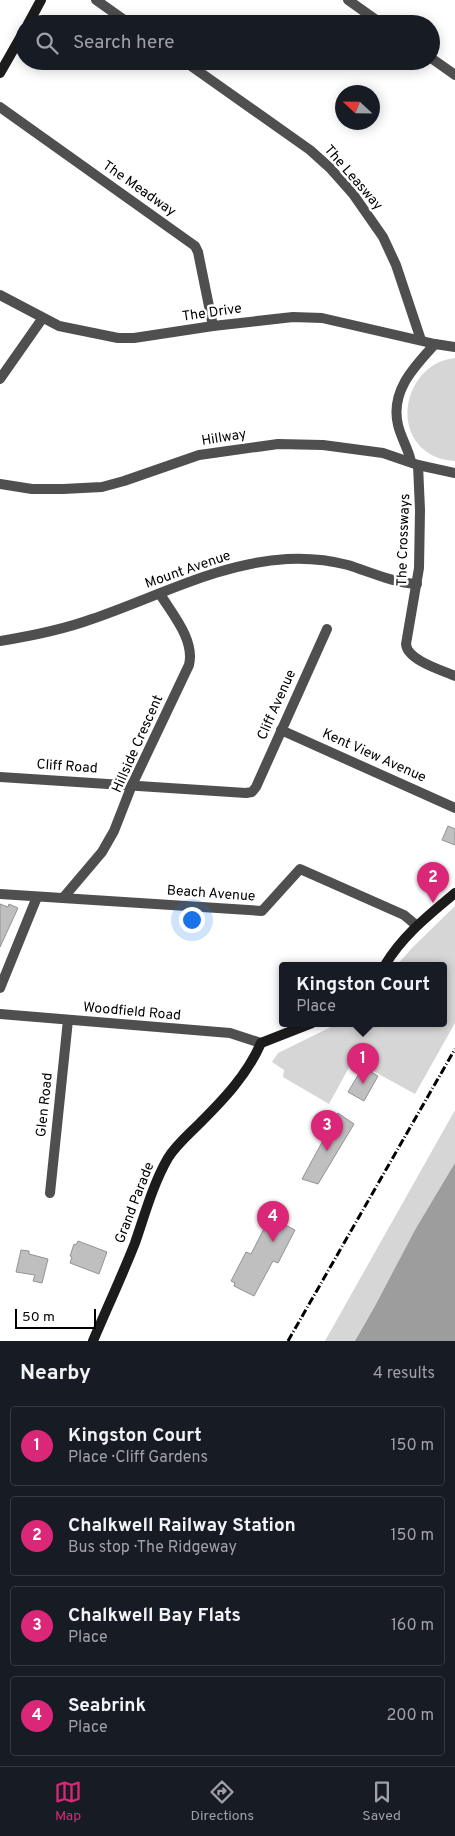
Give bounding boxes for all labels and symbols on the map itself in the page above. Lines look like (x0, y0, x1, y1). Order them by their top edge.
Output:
north arrow (335, 85, 380, 130)
street label: The Leasway (320, 142, 386, 214)
street label: The Meadway (99, 157, 179, 221)
street label: The Drive (181, 300, 243, 326)
street label: Hillway (200, 426, 248, 450)
street label: The Crossways (394, 493, 414, 587)
street label: Mount Avenue (143, 547, 233, 593)
street label: Cliff Avenue (254, 667, 300, 743)
street label: Hillside Crescent (109, 692, 167, 796)
street label: Kent View Avenue (319, 725, 429, 787)
street label: Cliff Road (36, 756, 98, 778)
pin: 2 (417, 862, 449, 903)
street label: Beach Avenue (166, 882, 256, 906)
your location (179, 907, 205, 933)
street label: Woodfield Road (82, 999, 182, 1025)
pin: 1 (347, 1043, 379, 1084)
street label: Glen Road (33, 1072, 57, 1138)
pin: 3 (311, 1110, 343, 1151)
street label: Grand Parade (112, 1160, 158, 1246)
pin: 4 (257, 1201, 289, 1242)
scale bar (15, 1306, 96, 1329)

